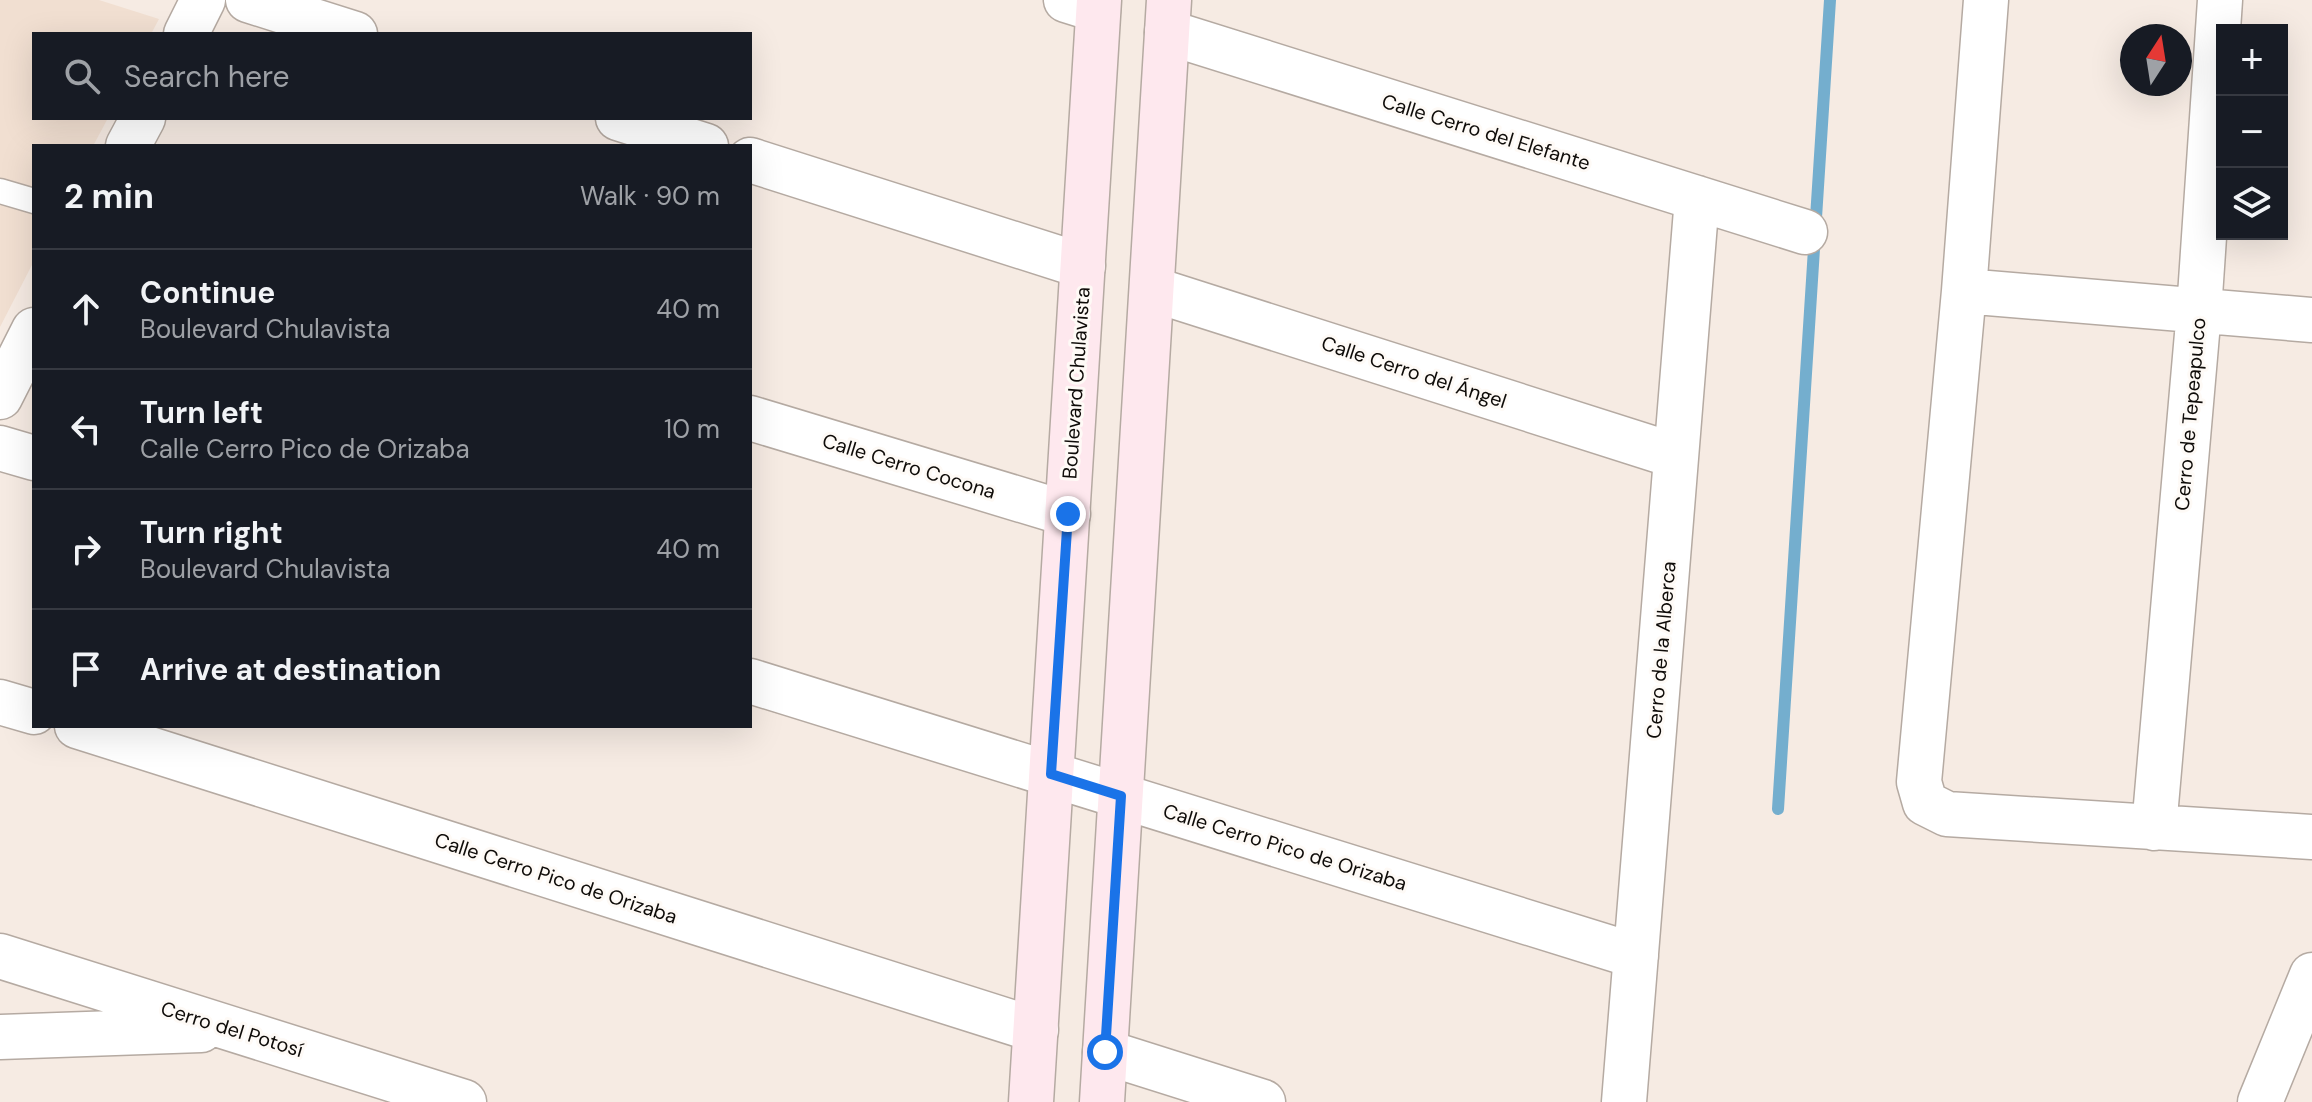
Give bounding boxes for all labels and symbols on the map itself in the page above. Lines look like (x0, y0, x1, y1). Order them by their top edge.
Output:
north arrow (2120, 24, 2192, 96)
street label: Calle Cerro del Elefante (1379, 88, 1593, 176)
street label: Boulevard Chulavista (1056, 286, 1096, 480)
street label: Cerro de Tepeapulco (2169, 316, 2211, 512)
street label: Calle Cerro del Ángel (1318, 330, 1510, 414)
street label: Calle Cerro Cocona (819, 427, 999, 505)
route end (1050, 496, 1086, 532)
street label: Cerro de la Alberca (1640, 560, 1682, 740)
street label: Calle Cerro Pico de Orizaba (1160, 798, 1410, 896)
street label: Calle Cerro Pico de Orizaba (431, 826, 681, 930)
street label: Cerro del Potosí (158, 995, 307, 1063)
route start (1087, 1034, 1123, 1070)

